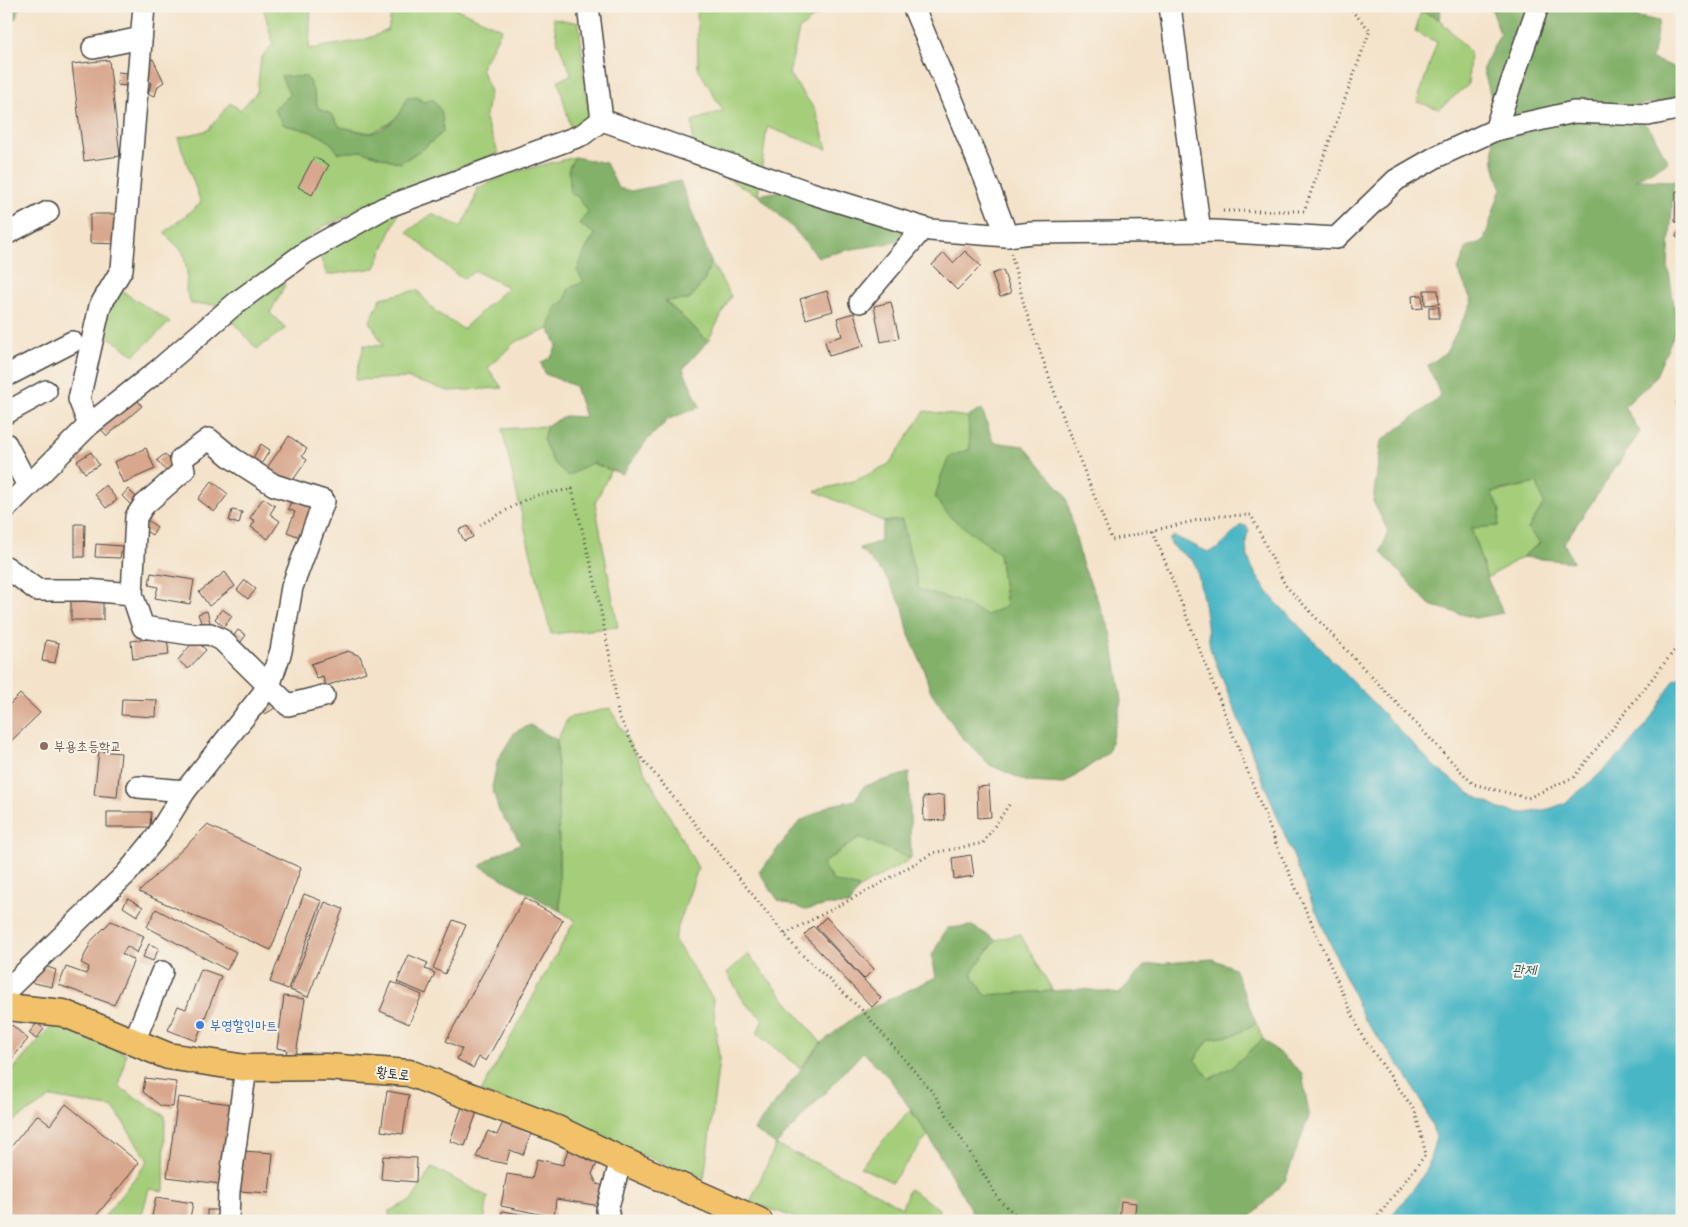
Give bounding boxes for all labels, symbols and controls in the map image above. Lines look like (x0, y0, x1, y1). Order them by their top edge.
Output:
place label: 부용초등학교 (54, 736, 122, 758)
marker: 부용초등학교 (38, 740, 50, 752)
water label: 관제 (1512, 959, 1538, 983)
place label: 부영할인마트 (210, 1015, 278, 1037)
marker: 부영할인마트 (194, 1019, 206, 1031)
street label: 황토로 (375, 1061, 411, 1087)

